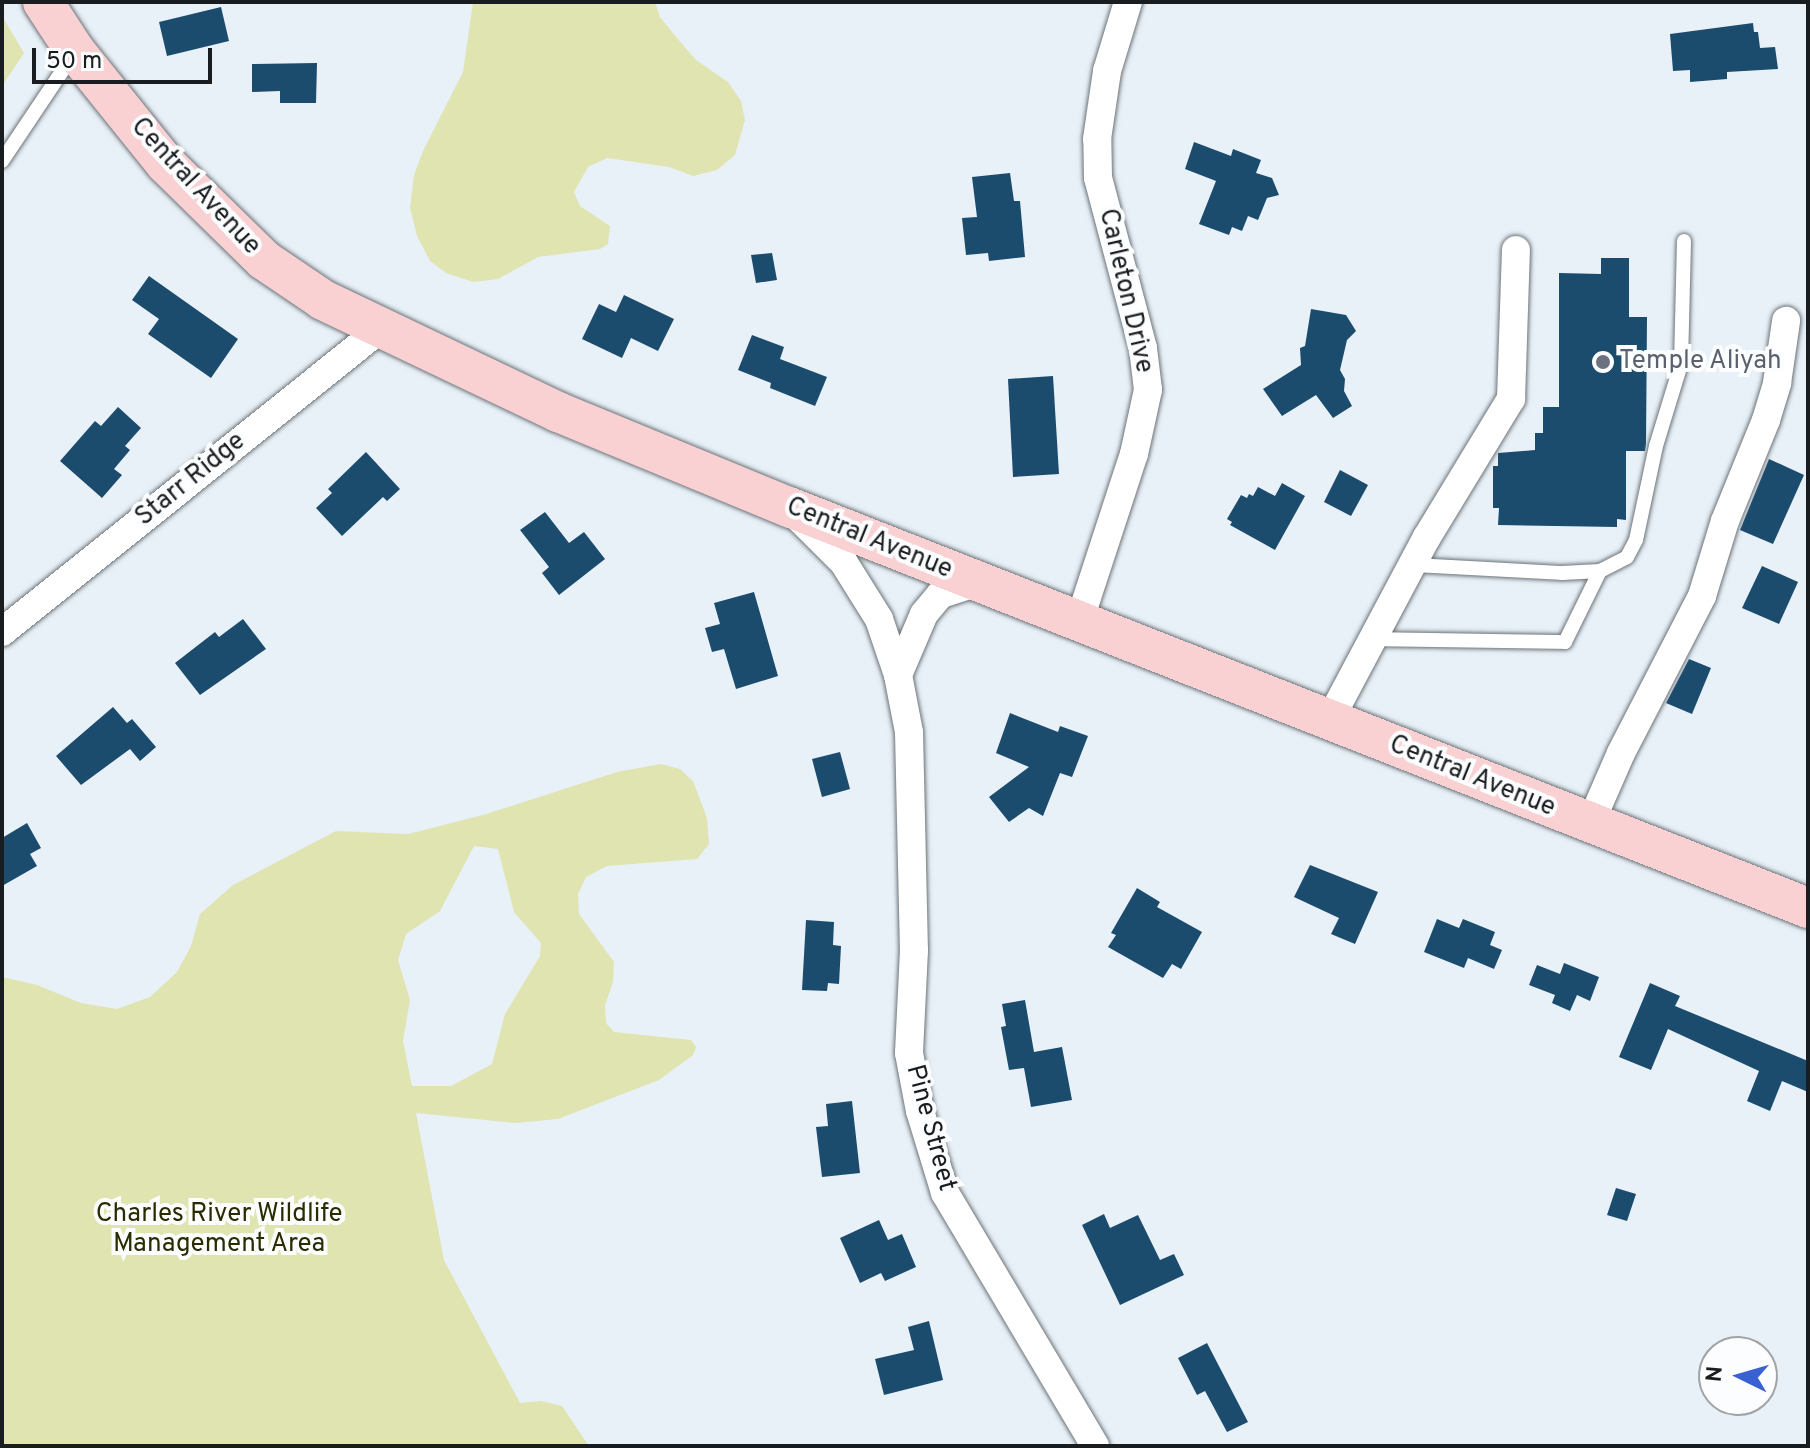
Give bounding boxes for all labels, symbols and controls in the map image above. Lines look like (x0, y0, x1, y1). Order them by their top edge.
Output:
scale bar (36, 32, 216, 82)
text: 50 m (46, 47, 102, 77)
street label: Central Avenue (123, 112, 267, 262)
street label: Carleton Drive (1091, 206, 1159, 376)
place label: Temple Aliyah (1619, 346, 1783, 378)
marker: Temple Aliyah (1594, 353, 1612, 371)
street label: Starr Ridge (130, 426, 252, 534)
street label: Central Avenue (781, 491, 957, 587)
street label: Central Avenue (1384, 729, 1560, 825)
street label: Pine Street (898, 1061, 962, 1195)
park label: Charles River Wildlife Management Area (95, 1199, 343, 1260)
north arrow (1698, 1336, 1778, 1416)
text: N (1701, 1365, 1730, 1383)

